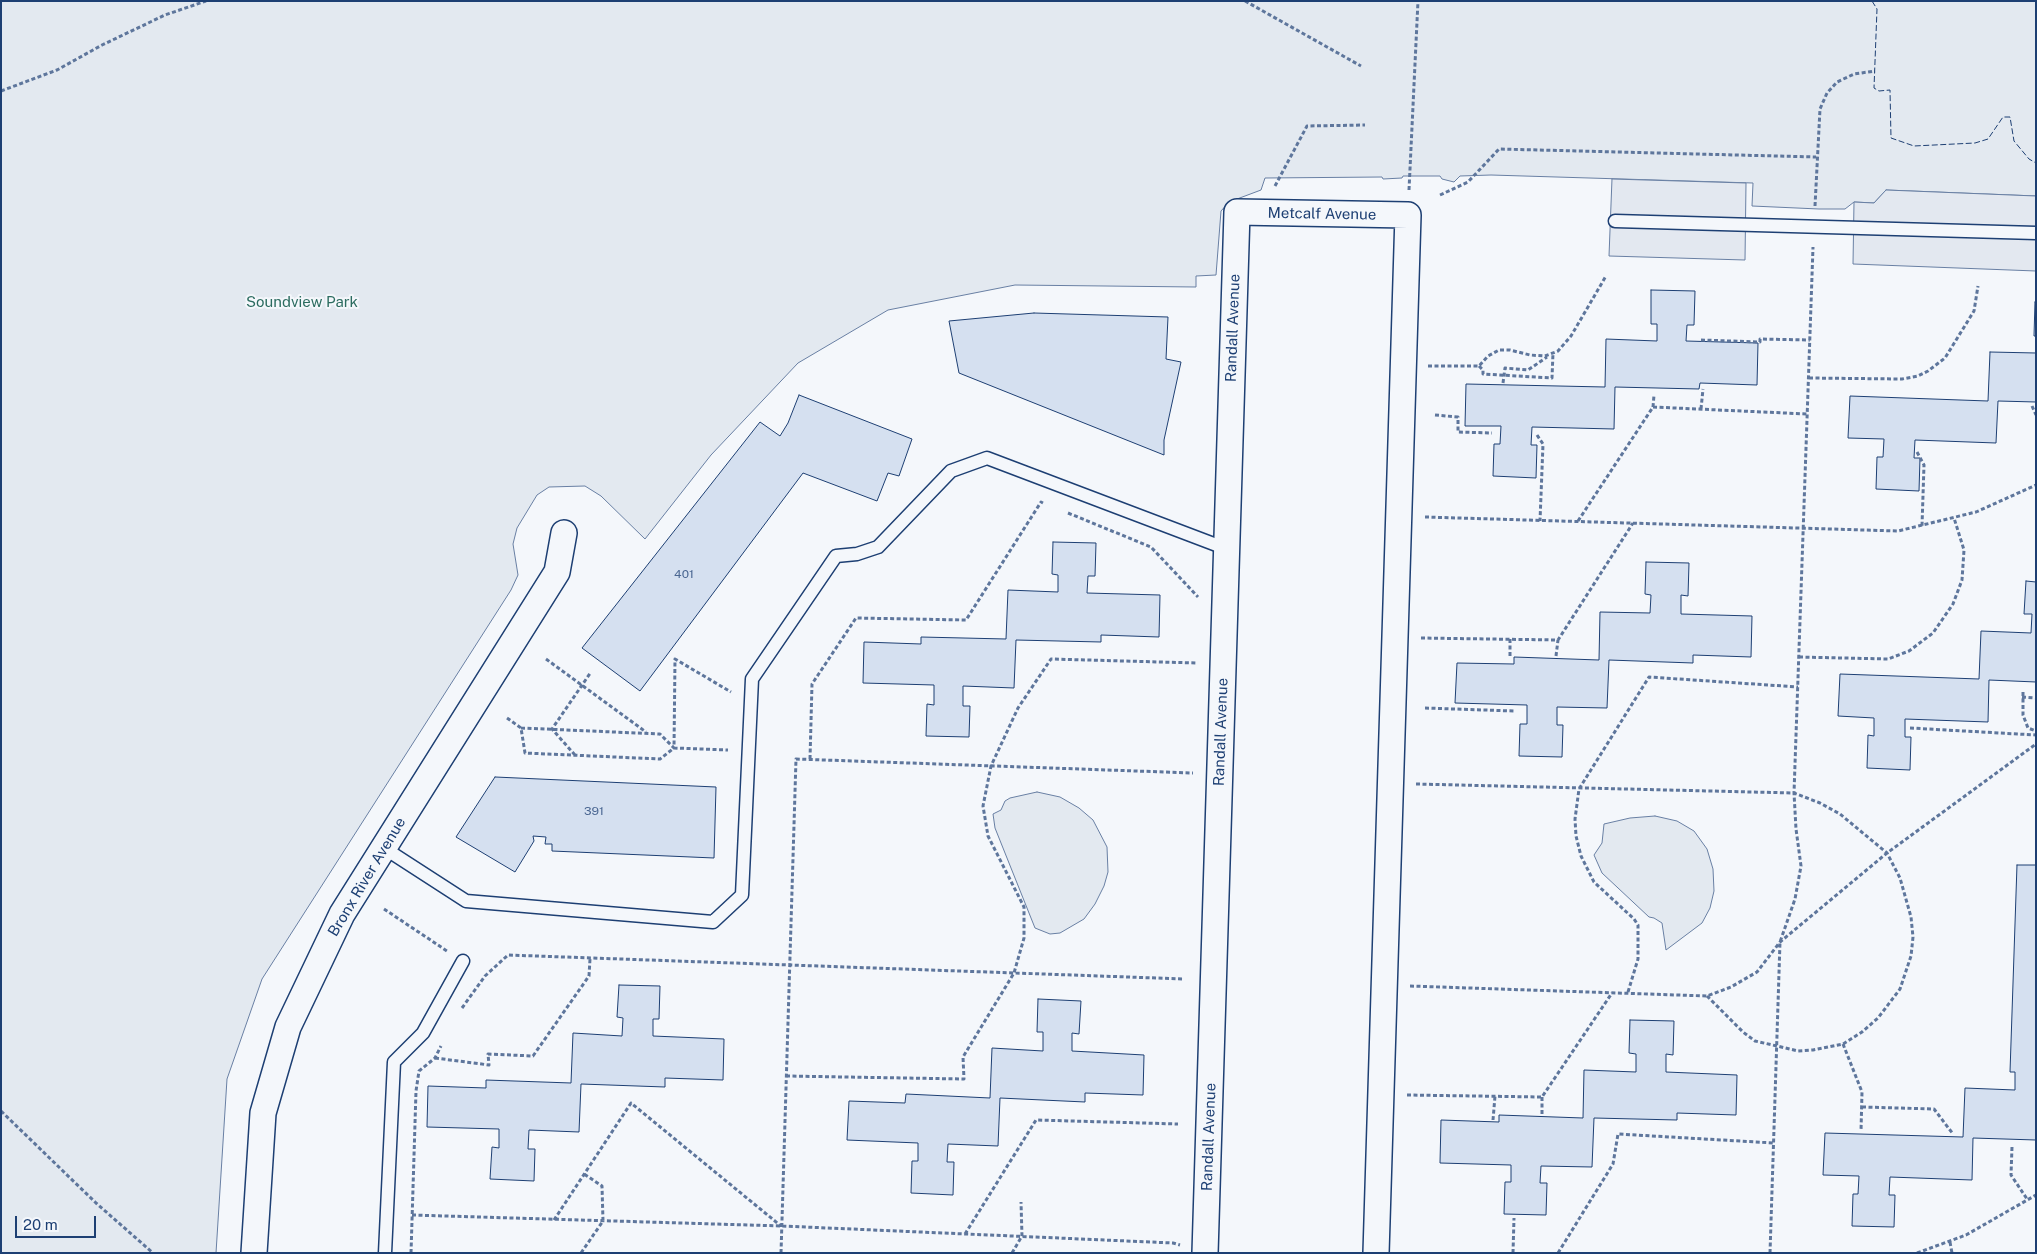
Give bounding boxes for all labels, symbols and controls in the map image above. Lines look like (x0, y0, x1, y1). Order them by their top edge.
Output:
street label: Metcalf Avenue (1268, 204, 1376, 224)
street label: Randall Avenue (1222, 274, 1244, 382)
park label: Soundview Park (246, 293, 358, 311)
house number: 401 (674, 567, 694, 581)
street label: Randall Avenue (1210, 678, 1232, 786)
house number: 391 (584, 804, 604, 818)
street label: Bronx River Avenue (324, 814, 410, 940)
street label: Randall Avenue (1198, 1083, 1220, 1191)
scale bar (18, 1206, 99, 1238)
text: 20 m (23, 1216, 58, 1233)

